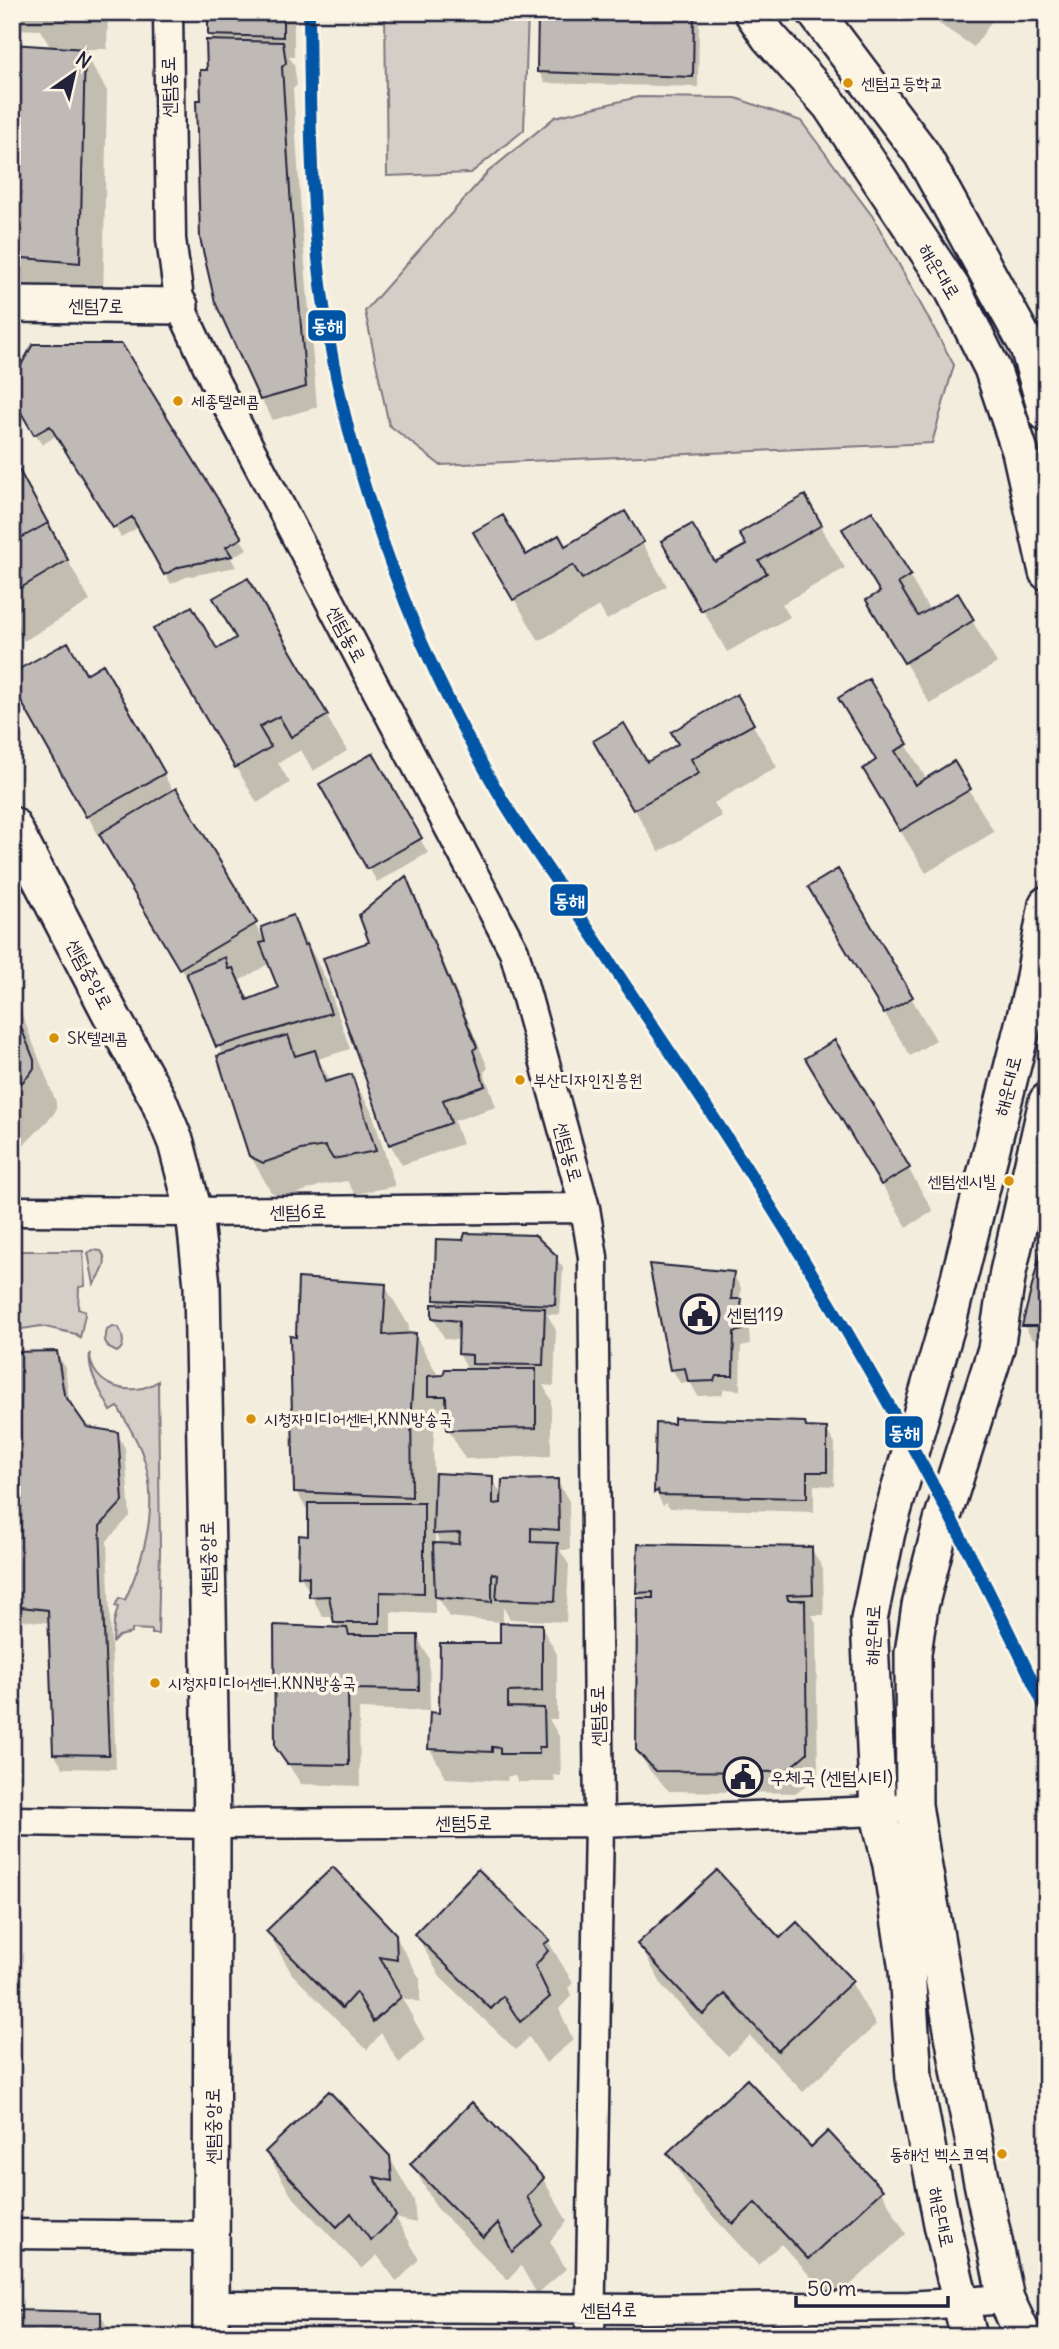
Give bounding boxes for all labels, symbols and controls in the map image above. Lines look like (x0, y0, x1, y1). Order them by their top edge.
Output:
north arrow (38, 38, 108, 108)
text: N (71, 46, 96, 74)
street label: 센텀동로 (155, 56, 181, 118)
place label: 센텀고등학교 (861, 72, 943, 94)
marker: 센텀고등학교 (841, 76, 855, 90)
street label: 해운대로 (914, 239, 966, 303)
street label: 센텀7로 (68, 293, 124, 317)
line badge: 동해 (307, 309, 347, 342)
text: 동해 (312, 313, 343, 337)
place label: 세종텔레콤 (191, 390, 259, 412)
marker: 세종텔레콤 (171, 394, 185, 408)
street label: 센텀동로 (322, 601, 372, 667)
line badge: 동해 (549, 883, 589, 917)
text: 동해 (554, 888, 585, 912)
street label: 센텀중앙로 (61, 935, 119, 1013)
place label: SK텔레콤 (67, 1027, 128, 1049)
marker: SK텔레콤 (47, 1031, 61, 1045)
street label: 해운대로 (988, 1053, 1026, 1119)
place label: 부산디자인진흥원 (533, 1069, 642, 1091)
marker: 부산디자인진흥원 (513, 1073, 527, 1087)
street label: 센텀동로 (549, 1119, 589, 1185)
place label: 센텀센시빌 (928, 1170, 996, 1192)
marker: 센텀센시빌 (1002, 1174, 1016, 1188)
street label: 센텀6로 (269, 1199, 327, 1223)
public building icon: 센텀119 (679, 1293, 721, 1335)
place label: 센텀119 (727, 1302, 784, 1326)
place label: 시청자미디어센터,KNN방송국 (264, 1408, 452, 1430)
marker: 시청자미디어센터,KNN방송국 (244, 1412, 258, 1426)
line badge: 동해 (884, 1415, 924, 1449)
text: 동해 (889, 1420, 920, 1444)
street label: 센텀중앙로 (194, 1521, 220, 1597)
street label: 해운대로 (859, 1604, 885, 1666)
place label: 시청자미디어센터.KNN방송국 (168, 1672, 356, 1694)
marker: 시청자미디어센터.KNN방송국 (148, 1676, 162, 1690)
street label: 센텀동로 (584, 1685, 610, 1747)
public building icon: 우체국 (센텀시티) (722, 1756, 764, 1798)
place label: 우체국 (센텀시티) (770, 1765, 893, 1789)
street label: 센텀5로 (436, 1810, 492, 1834)
street label: 센텀중앙로 (200, 2088, 224, 2164)
place label: 동해선 벡스코역 (889, 2143, 989, 2165)
marker: 동해선 벡스코역 (995, 2147, 1009, 2161)
street label: 해운대로 (924, 2185, 960, 2249)
scale bar (796, 2265, 949, 2309)
text: 50 m (807, 2275, 856, 2302)
street label: 센텀4로 (581, 2297, 637, 2321)

